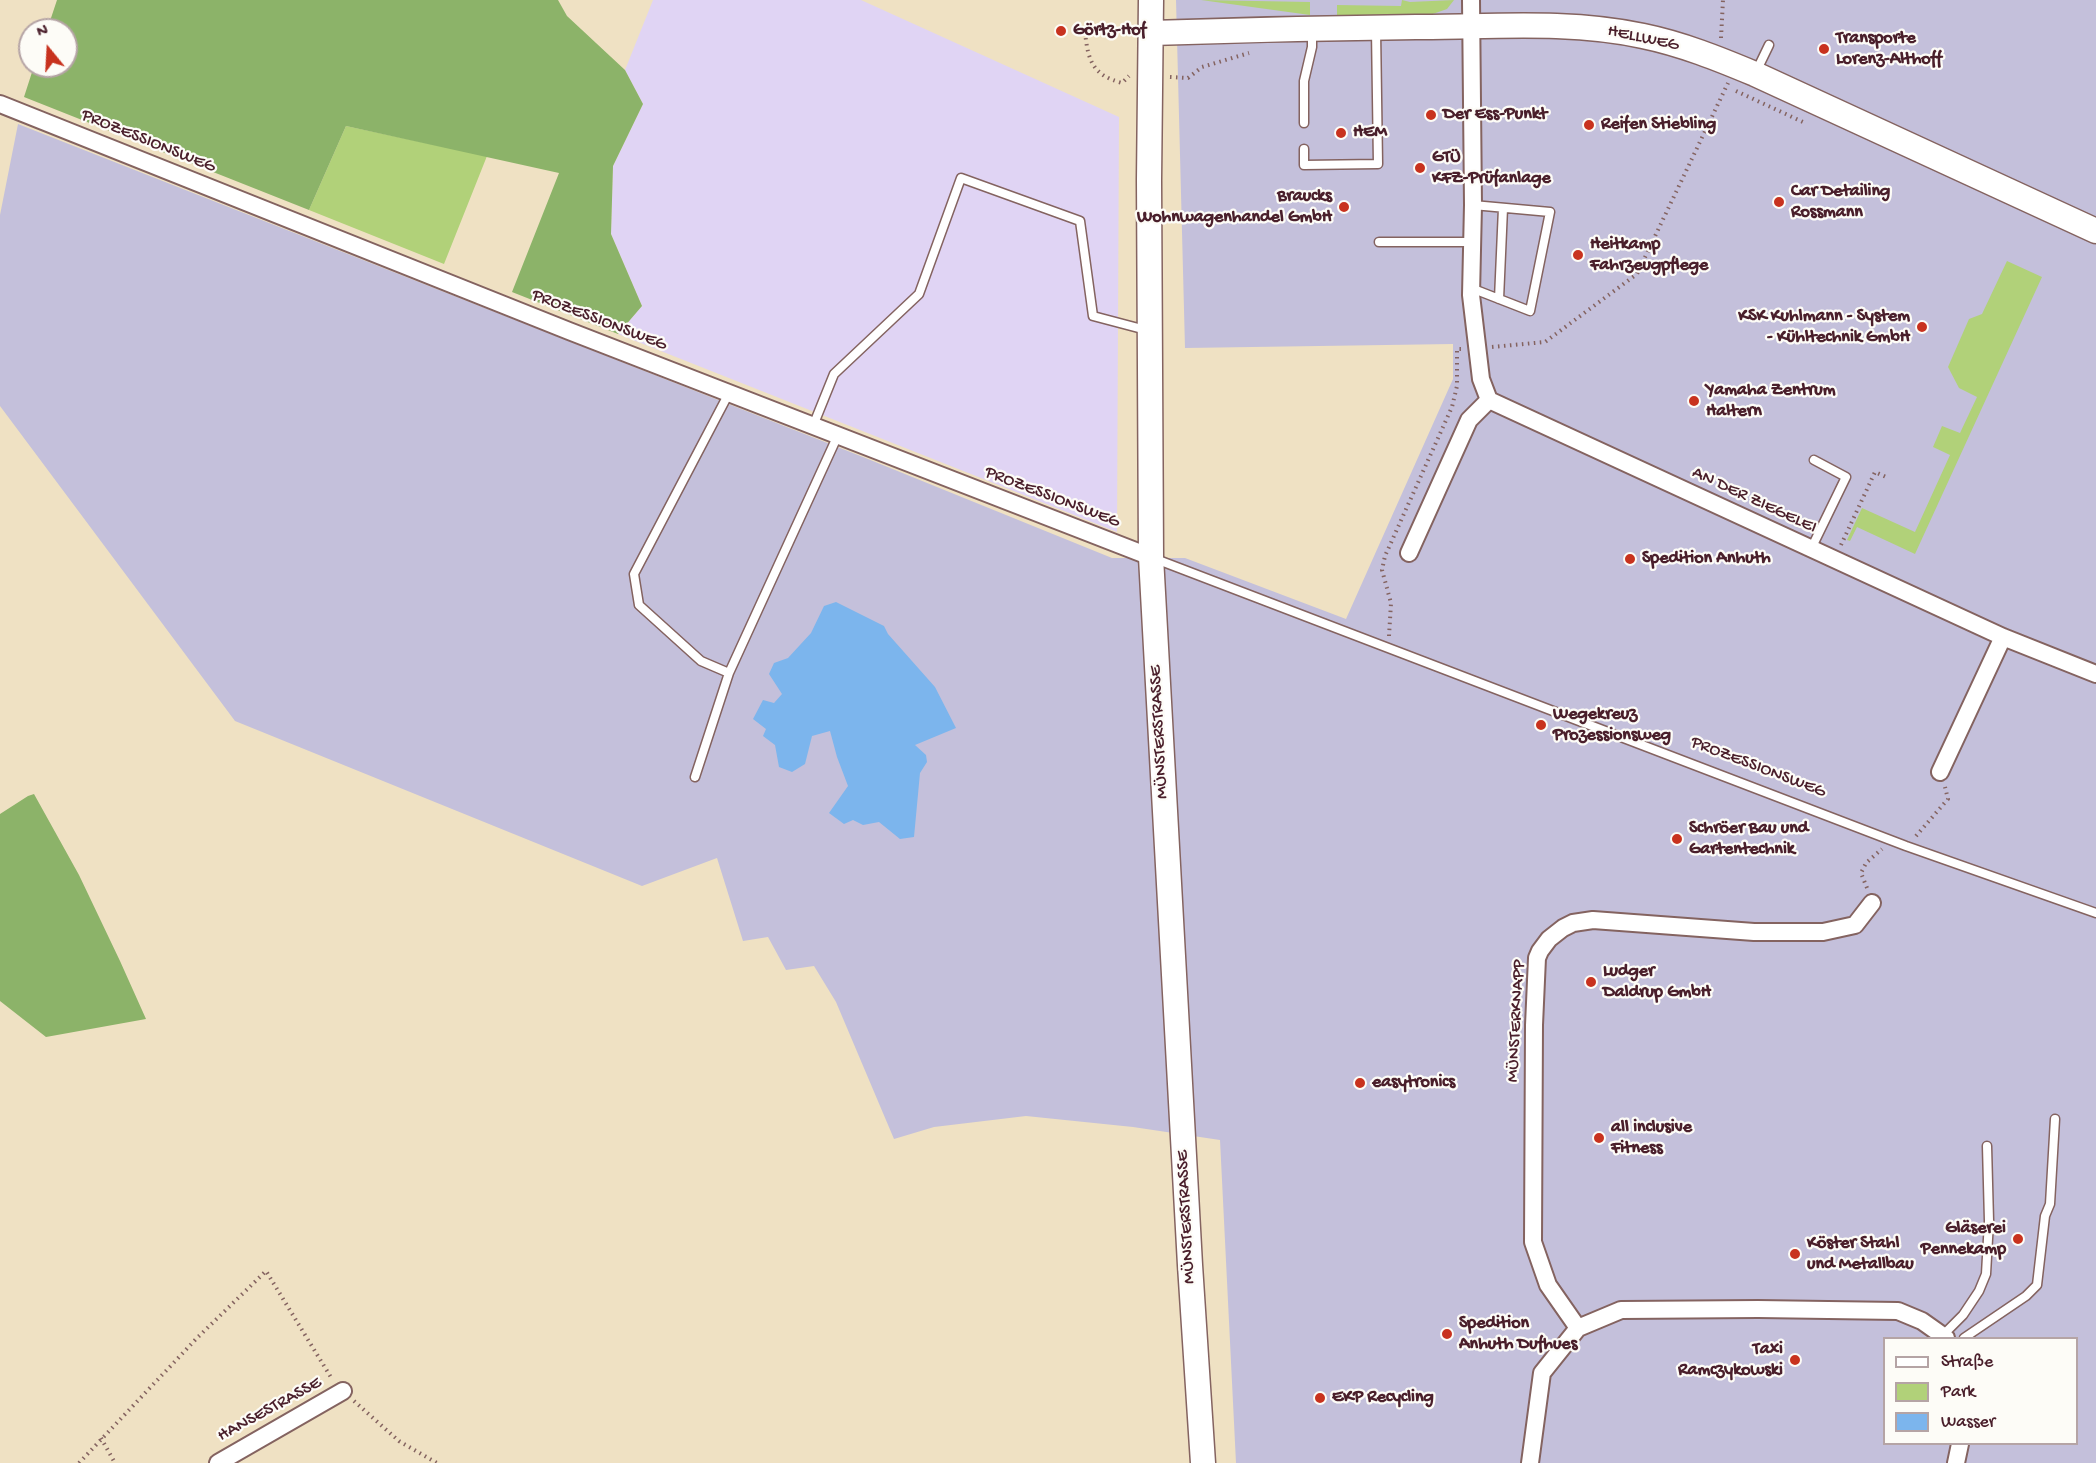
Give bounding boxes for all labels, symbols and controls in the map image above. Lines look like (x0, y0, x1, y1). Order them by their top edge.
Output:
north arrow (18, 18, 78, 78)
place label: Görtz-Hof (1073, 20, 1146, 42)
street label: HELLWEG (1605, 21, 1681, 57)
text: N (35, 22, 51, 43)
marker: Görtz-Hof (1054, 24, 1068, 38)
place label: Transporte Lorenz-Althoff (1836, 28, 1942, 70)
marker: Transporte Lorenz-Althoff (1817, 42, 1831, 56)
place label: Der Ess-Punkt (1443, 104, 1547, 126)
street label: PROZESSIONSWEG (78, 105, 218, 179)
marker: Der Ess-Punkt (1424, 108, 1438, 122)
place label: Reifen Stiebling (1601, 114, 1716, 136)
marker: Reifen Stiebling (1582, 118, 1596, 132)
place label: HEM (1353, 122, 1387, 144)
marker: HEM (1334, 126, 1348, 140)
place label: GTÜ KFZ-Prüfanlage (1432, 147, 1551, 190)
marker: GTÜ KFZ-Prüfanlage (1413, 161, 1427, 175)
place label: Car Detailing Rossmann (1791, 181, 1890, 224)
place label: Braucks Wohnwagenhandel GmbH (1137, 186, 1332, 228)
marker: Car Detailing Rossmann (1772, 195, 1786, 209)
marker: Braucks Wohnwagenhandel GmbH (1337, 200, 1351, 214)
place label: Heitkamp Fahrzeugpflege (1590, 234, 1708, 276)
marker: Heitkamp Fahrzeugpflege (1571, 248, 1585, 262)
street label: PROZESSIONSWEG (528, 285, 670, 357)
place label: KSK Kuhlmann - System - Kühltechnik GmbH (1738, 306, 1910, 348)
marker: KSK Kuhlmann - System - Kühltechnik GmbH (1915, 320, 1929, 334)
place label: Yamaha Zentrum Haltern (1706, 380, 1835, 422)
marker: Yamaha Zentrum Haltern (1687, 394, 1701, 408)
street label: PROZESSIONSWEG (981, 462, 1123, 534)
street label: AN DER ZIEGELEI (1688, 463, 1820, 539)
place label: Spedition Anhuth (1642, 548, 1771, 570)
marker: Spedition Anhuth (1623, 552, 1637, 566)
street label: MÜNSTERSTRASSE (1146, 665, 1174, 799)
place label: Wegekreuz Prozessionsweg (1553, 704, 1671, 746)
marker: Wegekreuz Prozessionsweg (1534, 718, 1548, 732)
street label: PROZESSIONSWEG (1687, 732, 1829, 804)
place label: Schröer Bau und Gartentechnik (1689, 818, 1808, 860)
marker: Schröer Bau und Gartentechnik (1670, 832, 1684, 846)
street label: MÜNSTERKNAPP (1503, 959, 1531, 1083)
place label: Ludger Daldrup GmbH (1603, 961, 1711, 1004)
marker: Ludger Daldrup GmbH (1584, 975, 1598, 989)
place label: easytronics (1372, 1072, 1455, 1094)
marker: easytronics (1353, 1076, 1367, 1090)
place label: all inclusive Fitness (1611, 1117, 1692, 1160)
marker: all inclusive Fitness (1592, 1131, 1606, 1145)
street label: MÜNSTERSTRASSE (1173, 1150, 1201, 1284)
place label: Gläserei Pennekamp (1921, 1218, 2006, 1260)
marker: Gläserei Pennekamp (2011, 1232, 2025, 1246)
place label: Köster Stahl und Metallbau (1807, 1233, 1914, 1276)
marker: Köster Stahl und Metallbau (1788, 1247, 1802, 1261)
place label: Spedition Anhuth Dufhues (1459, 1313, 1577, 1356)
marker: Spedition Anhuth Dufhues (1440, 1327, 1454, 1341)
legend (1883, 1337, 2078, 1445)
place label: Taxi Ramczykowski (1678, 1339, 1783, 1382)
text: Straße (1941, 1352, 1993, 1373)
marker: Taxi Ramczykowski (1788, 1353, 1802, 1367)
street label: HANSESTRASSE (214, 1373, 326, 1447)
text: Park (1941, 1382, 1975, 1403)
place label: EKP Recycling (1332, 1387, 1434, 1409)
marker: EKP Recycling (1313, 1391, 1327, 1405)
text: Wasser (1941, 1412, 1995, 1433)

